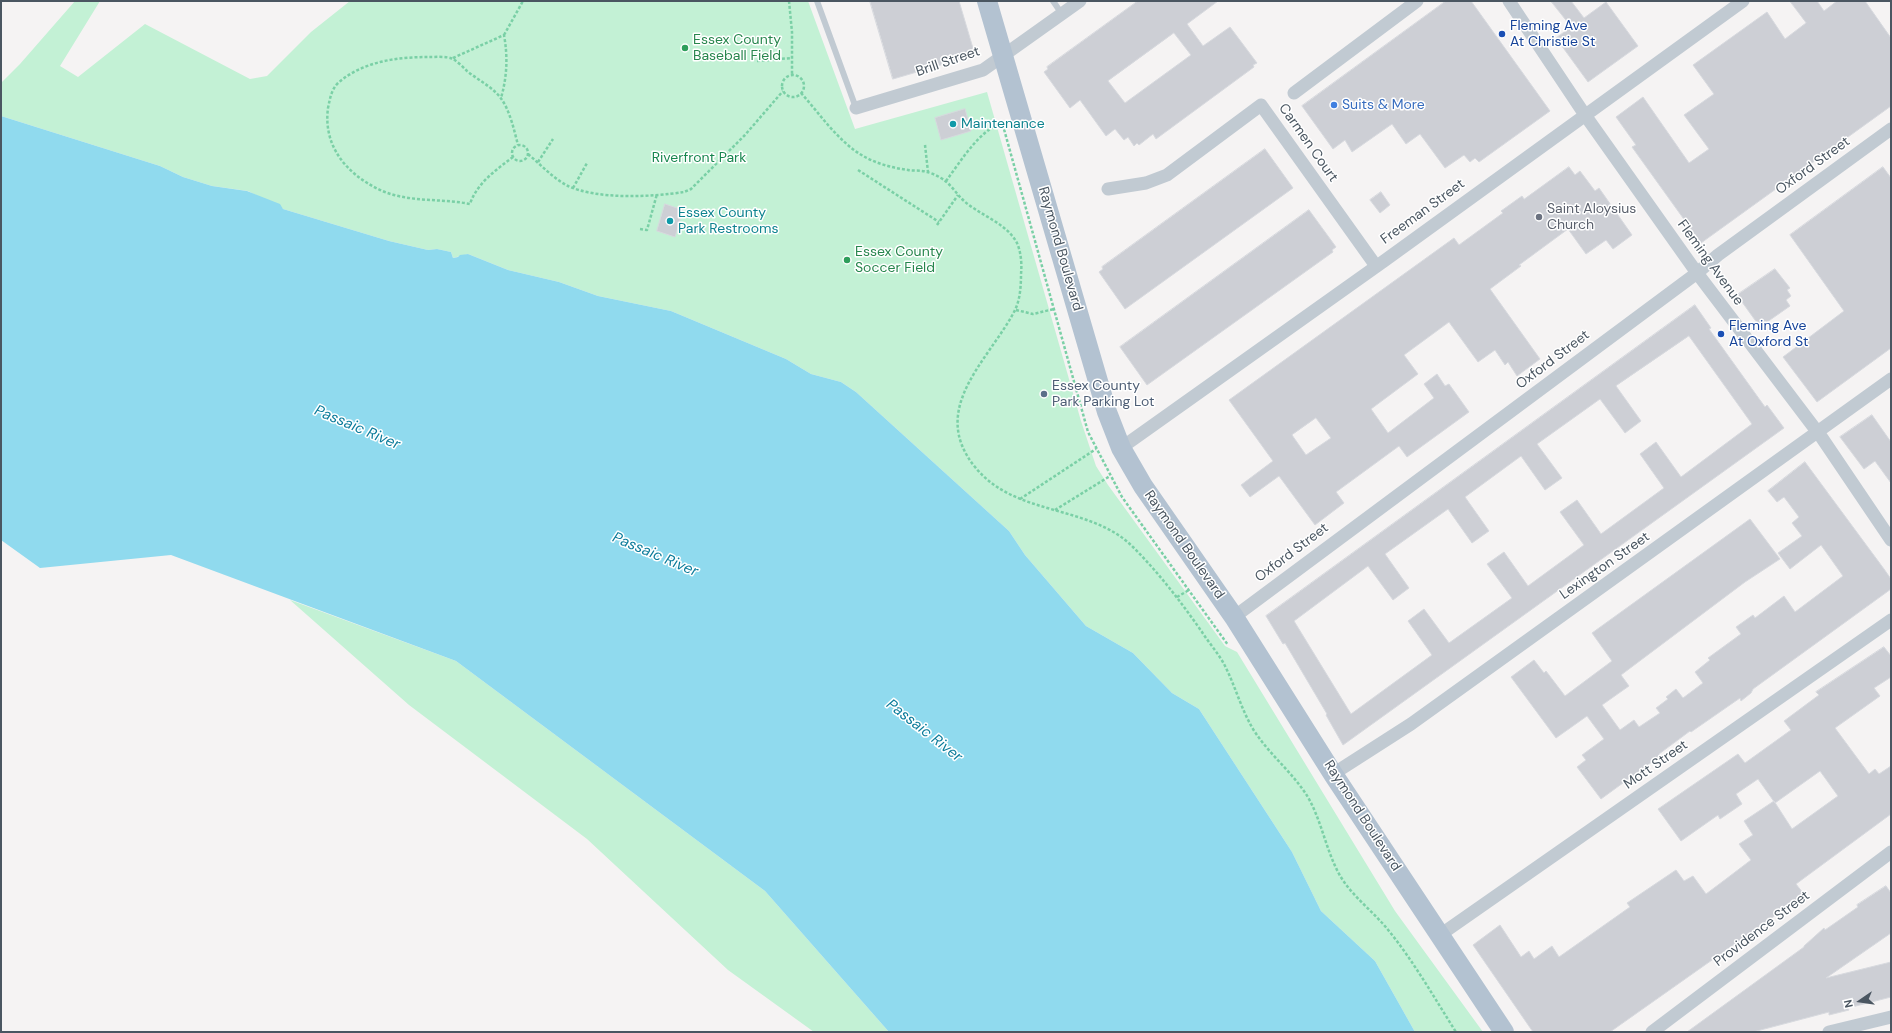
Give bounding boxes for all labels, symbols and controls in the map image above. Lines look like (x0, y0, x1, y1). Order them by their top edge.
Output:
place label: Fleming Ave At Christie St (1510, 18, 1595, 50)
marker: Fleming Ave At Christie St (1497, 29, 1507, 39)
place label: Essex County Baseball Field (693, 32, 781, 64)
marker: Essex County Baseball Field (680, 43, 690, 53)
street label: Brill Street (914, 43, 982, 81)
place label: Suits & More (1342, 97, 1425, 113)
street label: Carmen Court (1275, 100, 1341, 186)
marker: Suits & More (1329, 100, 1339, 110)
place label: Maintenance (961, 116, 1045, 132)
marker: Maintenance (948, 119, 958, 129)
street label: Oxford Street (1773, 133, 1853, 199)
park label: Riverfront Park (652, 150, 746, 166)
street label: Freeman Street (1378, 176, 1468, 248)
street label: Raymond Boulevard (1034, 185, 1086, 313)
place label: Saint Aloysius Church (1547, 201, 1636, 234)
place label: Essex County Park Restrooms (678, 205, 778, 238)
marker: Saint Aloysius Church (1534, 212, 1544, 222)
marker: Essex County Park Restrooms (665, 216, 675, 226)
street label: Fleming Avenue (1673, 217, 1747, 309)
place label: Essex County Soccer Field (855, 244, 943, 276)
marker: Essex County Soccer Field (842, 255, 852, 265)
place label: Fleming Ave At Oxford St (1729, 318, 1809, 350)
street label: Oxford Street (1513, 327, 1593, 393)
marker: Fleming Ave At Oxford St (1716, 329, 1726, 339)
place label: Essex County Park Parking Lot (1052, 378, 1155, 410)
marker: Essex County Park Parking Lot (1039, 389, 1049, 399)
water label: Passaic River (311, 402, 403, 454)
street label: Raymond Boulevard (1140, 488, 1228, 602)
street label: Oxford Street (1252, 520, 1332, 586)
water label: Passaic River (609, 529, 701, 581)
street label: Lexington Street (1557, 529, 1653, 603)
water label: Passaic River (882, 696, 966, 766)
street label: Mott Street (1621, 737, 1691, 793)
street label: Raymond Boulevard (1320, 758, 1404, 874)
street label: Providence Street (1711, 887, 1813, 971)
north arrow (1840, 981, 1880, 1021)
text: N (1841, 998, 1856, 1009)

